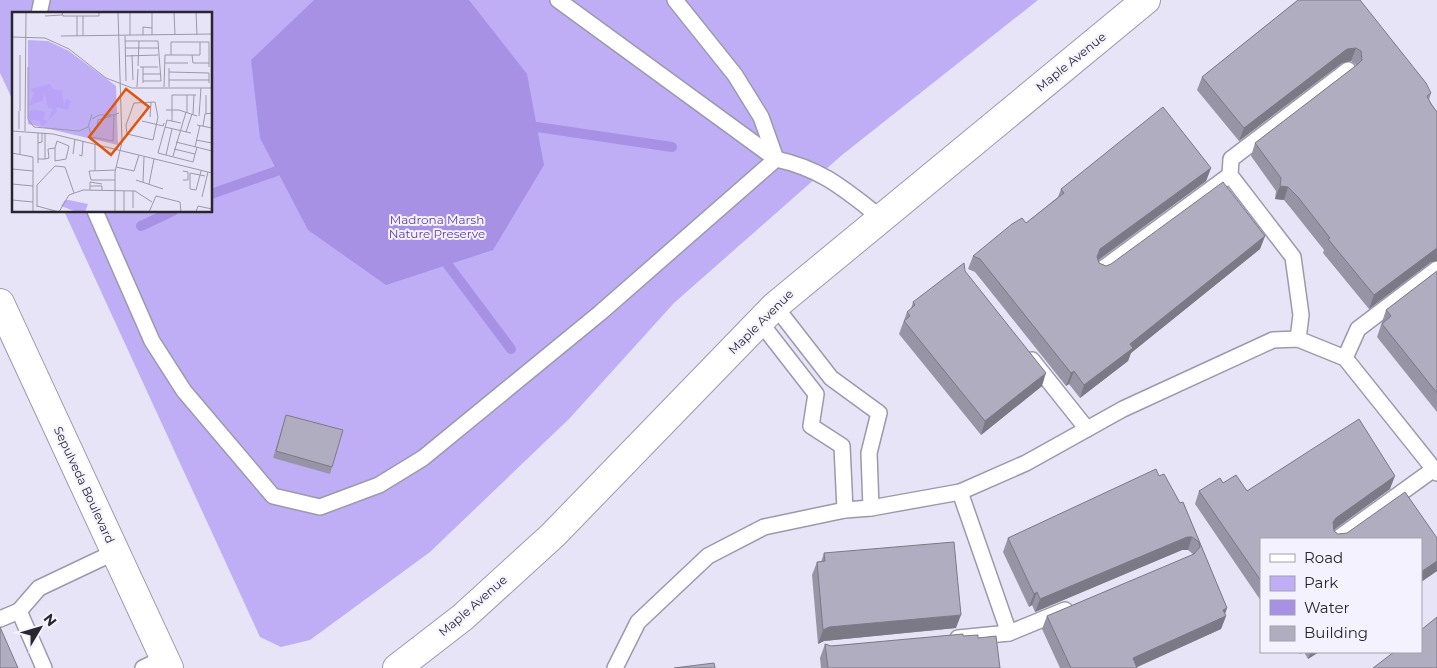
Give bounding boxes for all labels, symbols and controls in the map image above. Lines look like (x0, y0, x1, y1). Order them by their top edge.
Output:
inset map (12, 12, 212, 212)
street label: Maple Avenue (1033, 29, 1109, 94)
park label: Madrona Marsh Nature Preserve (389, 212, 485, 241)
street label: Maple Avenue (725, 286, 796, 357)
street label: Sepulveda Boulevard (51, 424, 118, 546)
legend (1260, 538, 1422, 653)
text: Road (1304, 548, 1343, 567)
street label: Maple Avenue (435, 572, 510, 639)
text: Park (1304, 573, 1338, 592)
text: Water (1304, 598, 1350, 617)
north arrow (15, 603, 65, 653)
text: N (40, 610, 61, 630)
text: Building (1304, 623, 1368, 642)

